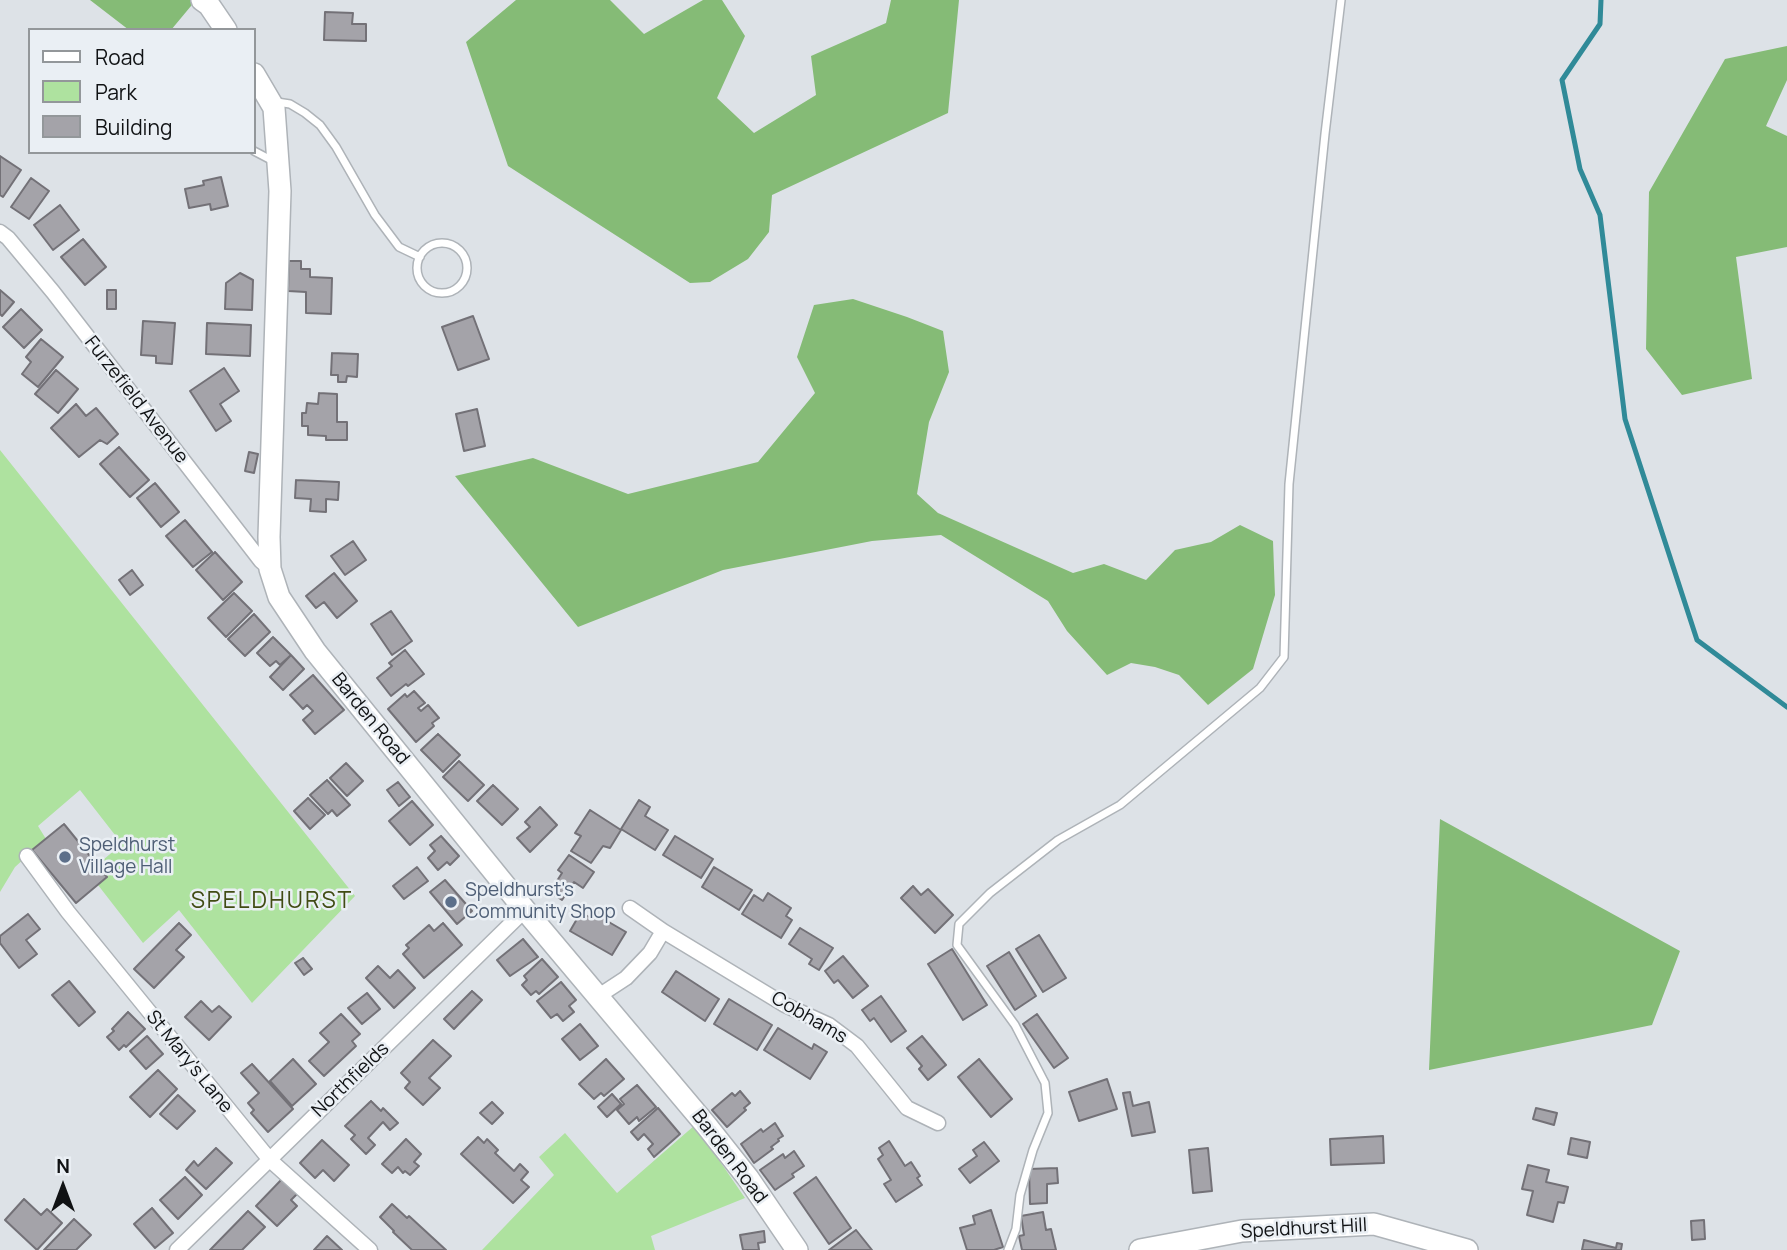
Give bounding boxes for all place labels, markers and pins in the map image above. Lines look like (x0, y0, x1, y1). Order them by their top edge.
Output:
place label: Speldhurst Village Hall (79, 835, 175, 879)
marker: Speldhurst Village Hall (57, 849, 73, 865)
place label: Speldhurst's Community Shop (465, 880, 616, 924)
marker: Speldhurst's Community Shop (443, 894, 459, 910)

